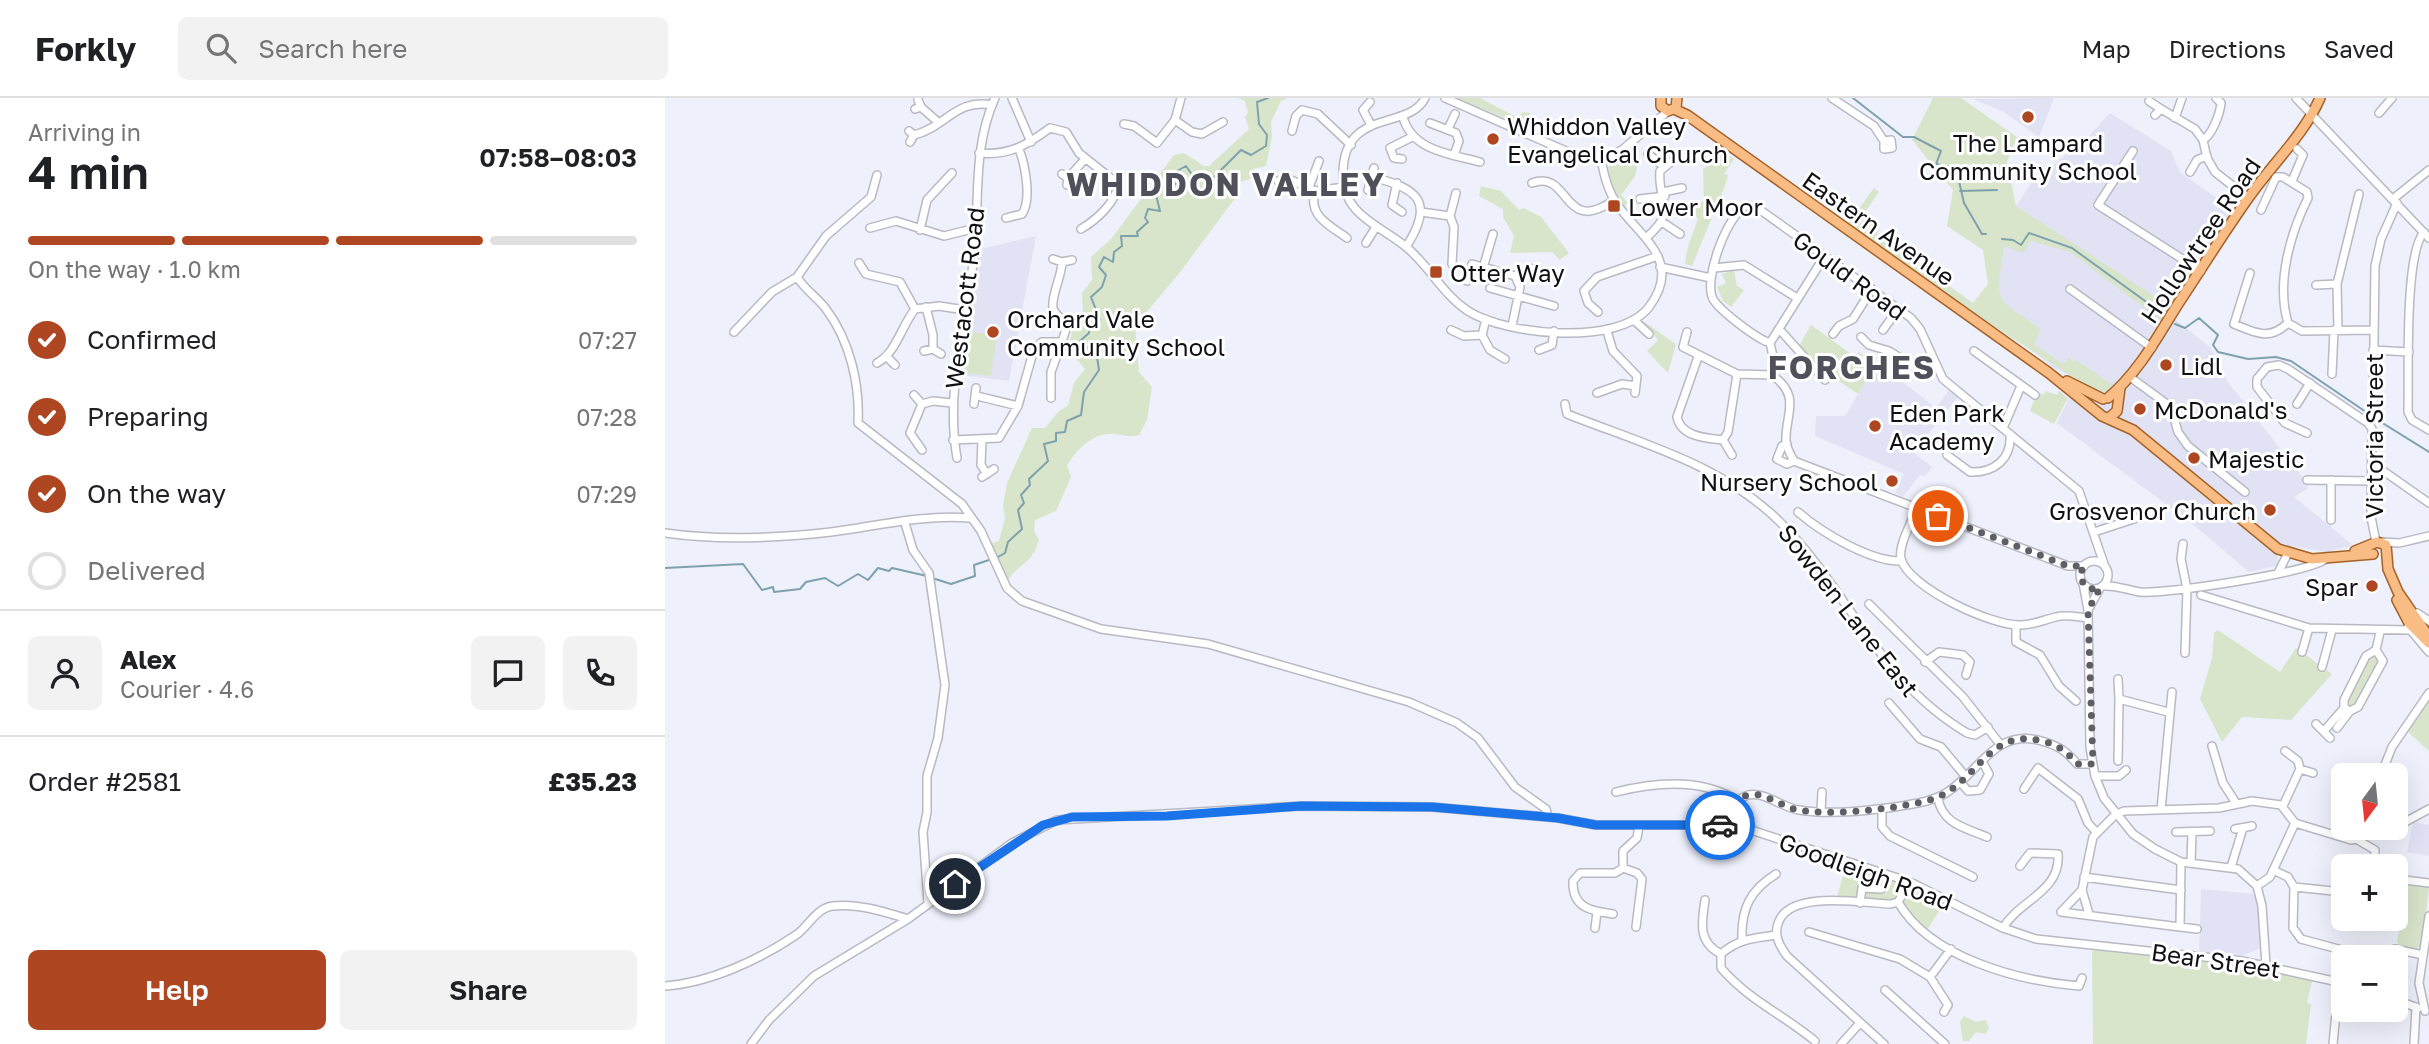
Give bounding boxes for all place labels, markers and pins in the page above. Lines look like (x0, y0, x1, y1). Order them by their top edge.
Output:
marker: The Lampard Community School (2020, 109, 2036, 125)
place label: Whiddon Valley Evangelical Church (1507, 111, 1728, 168)
place label: The Lampard Community School (1919, 128, 2137, 185)
marker: Whiddon Valley Evangelical Church (1485, 131, 1501, 147)
place label: Lower Moor (1628, 192, 1763, 221)
marker: Lower Moor (1606, 198, 1622, 214)
place label: Otter Way (1450, 258, 1565, 287)
marker: Otter Way (1428, 264, 1444, 280)
place label: Orchard Vale Community School (1007, 304, 1225, 361)
marker: Orchard Vale Community School (985, 324, 1001, 340)
place label: Lidl (2180, 351, 2223, 380)
marker: Lidl (2158, 357, 2174, 373)
place label: McDonald's (2154, 395, 2287, 424)
place label: Eden Park Academy (1889, 398, 2005, 455)
marker: McDonald's (2132, 401, 2148, 417)
marker: Eden Park Academy (1867, 418, 1883, 434)
place label: Majestic (2208, 444, 2304, 473)
marker: Majestic (2186, 450, 2202, 466)
place label: Nursery School (1700, 467, 1878, 496)
marker: Nursery School (1884, 473, 1900, 489)
pin (1908, 486, 1968, 546)
place label: Grosvenor Church (2049, 496, 2256, 525)
marker: Grosvenor Church (2262, 502, 2278, 518)
place label: Spar (2305, 572, 2358, 601)
marker: Spar (2364, 578, 2380, 594)
pin (925, 854, 985, 914)

